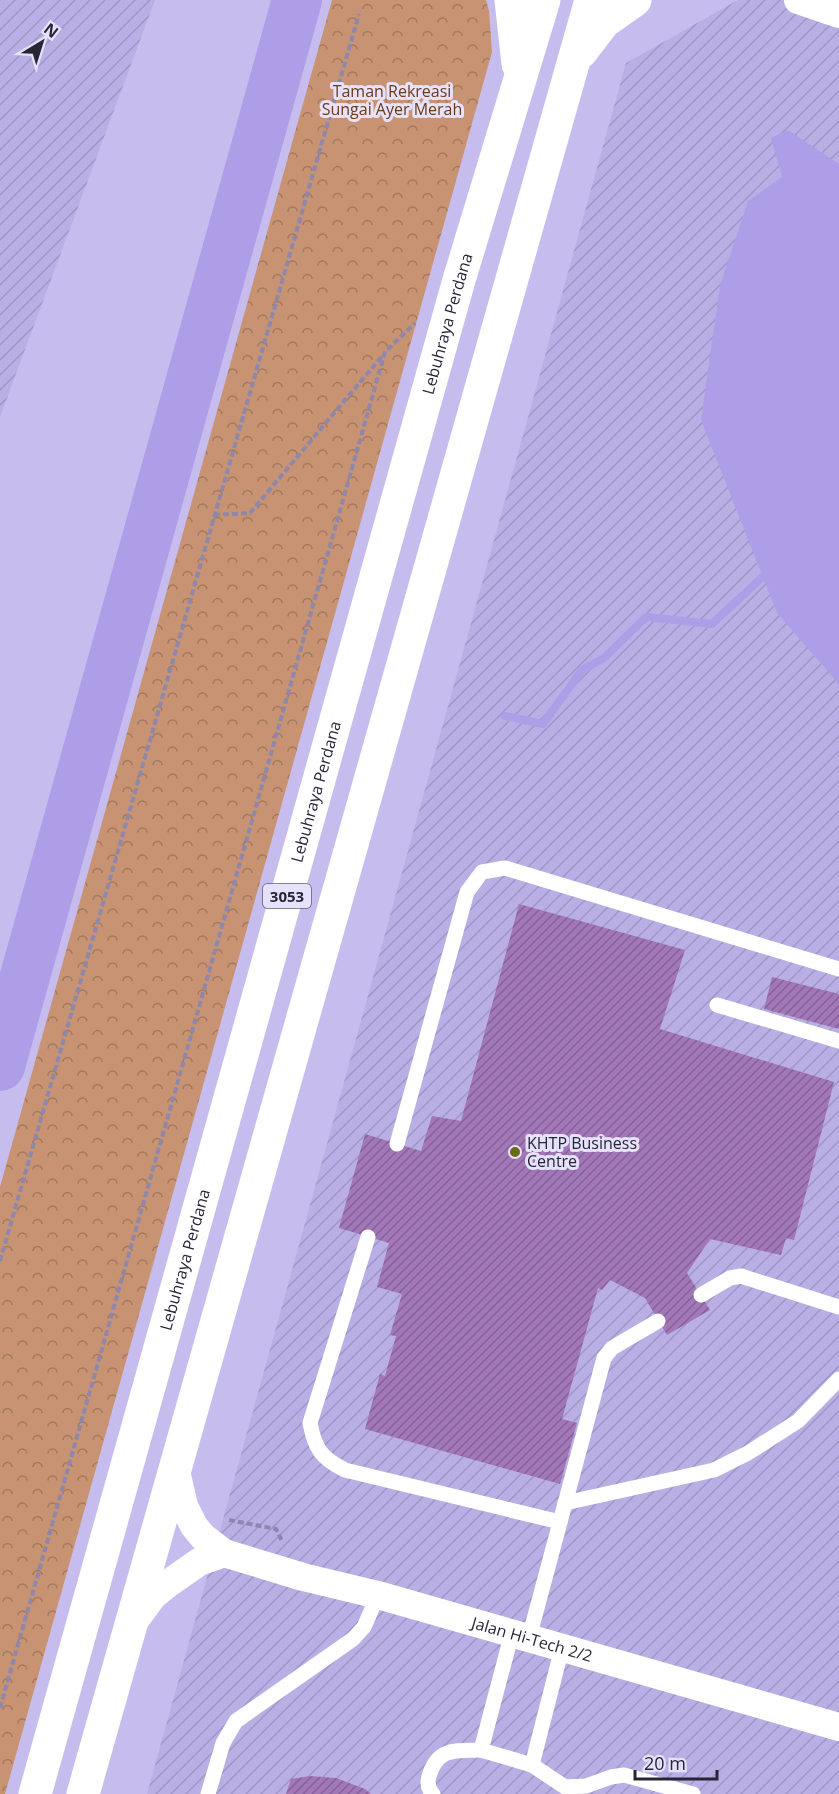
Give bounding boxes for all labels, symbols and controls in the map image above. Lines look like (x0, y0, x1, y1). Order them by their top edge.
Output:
north arrow (12, 12, 72, 72)
text: N (39, 18, 63, 43)
park label: Taman Rekreasi Sungai Ayer Merah (322, 80, 462, 120)
street label: Lebuhraya Perdana (417, 250, 478, 397)
street label: Lebuhraya Perdana (285, 718, 346, 865)
road number: 3053 (263, 884, 311, 908)
place label: KHTP Business Centre (527, 1132, 637, 1172)
marker: KHTP Business Centre (508, 1145, 522, 1159)
street label: Lebuhraya Perdana (154, 1186, 215, 1333)
street label: Jalan Hi-Tech 2/2 (467, 1611, 595, 1667)
scale bar (635, 1743, 718, 1781)
text: 20 m (644, 1751, 686, 1775)

